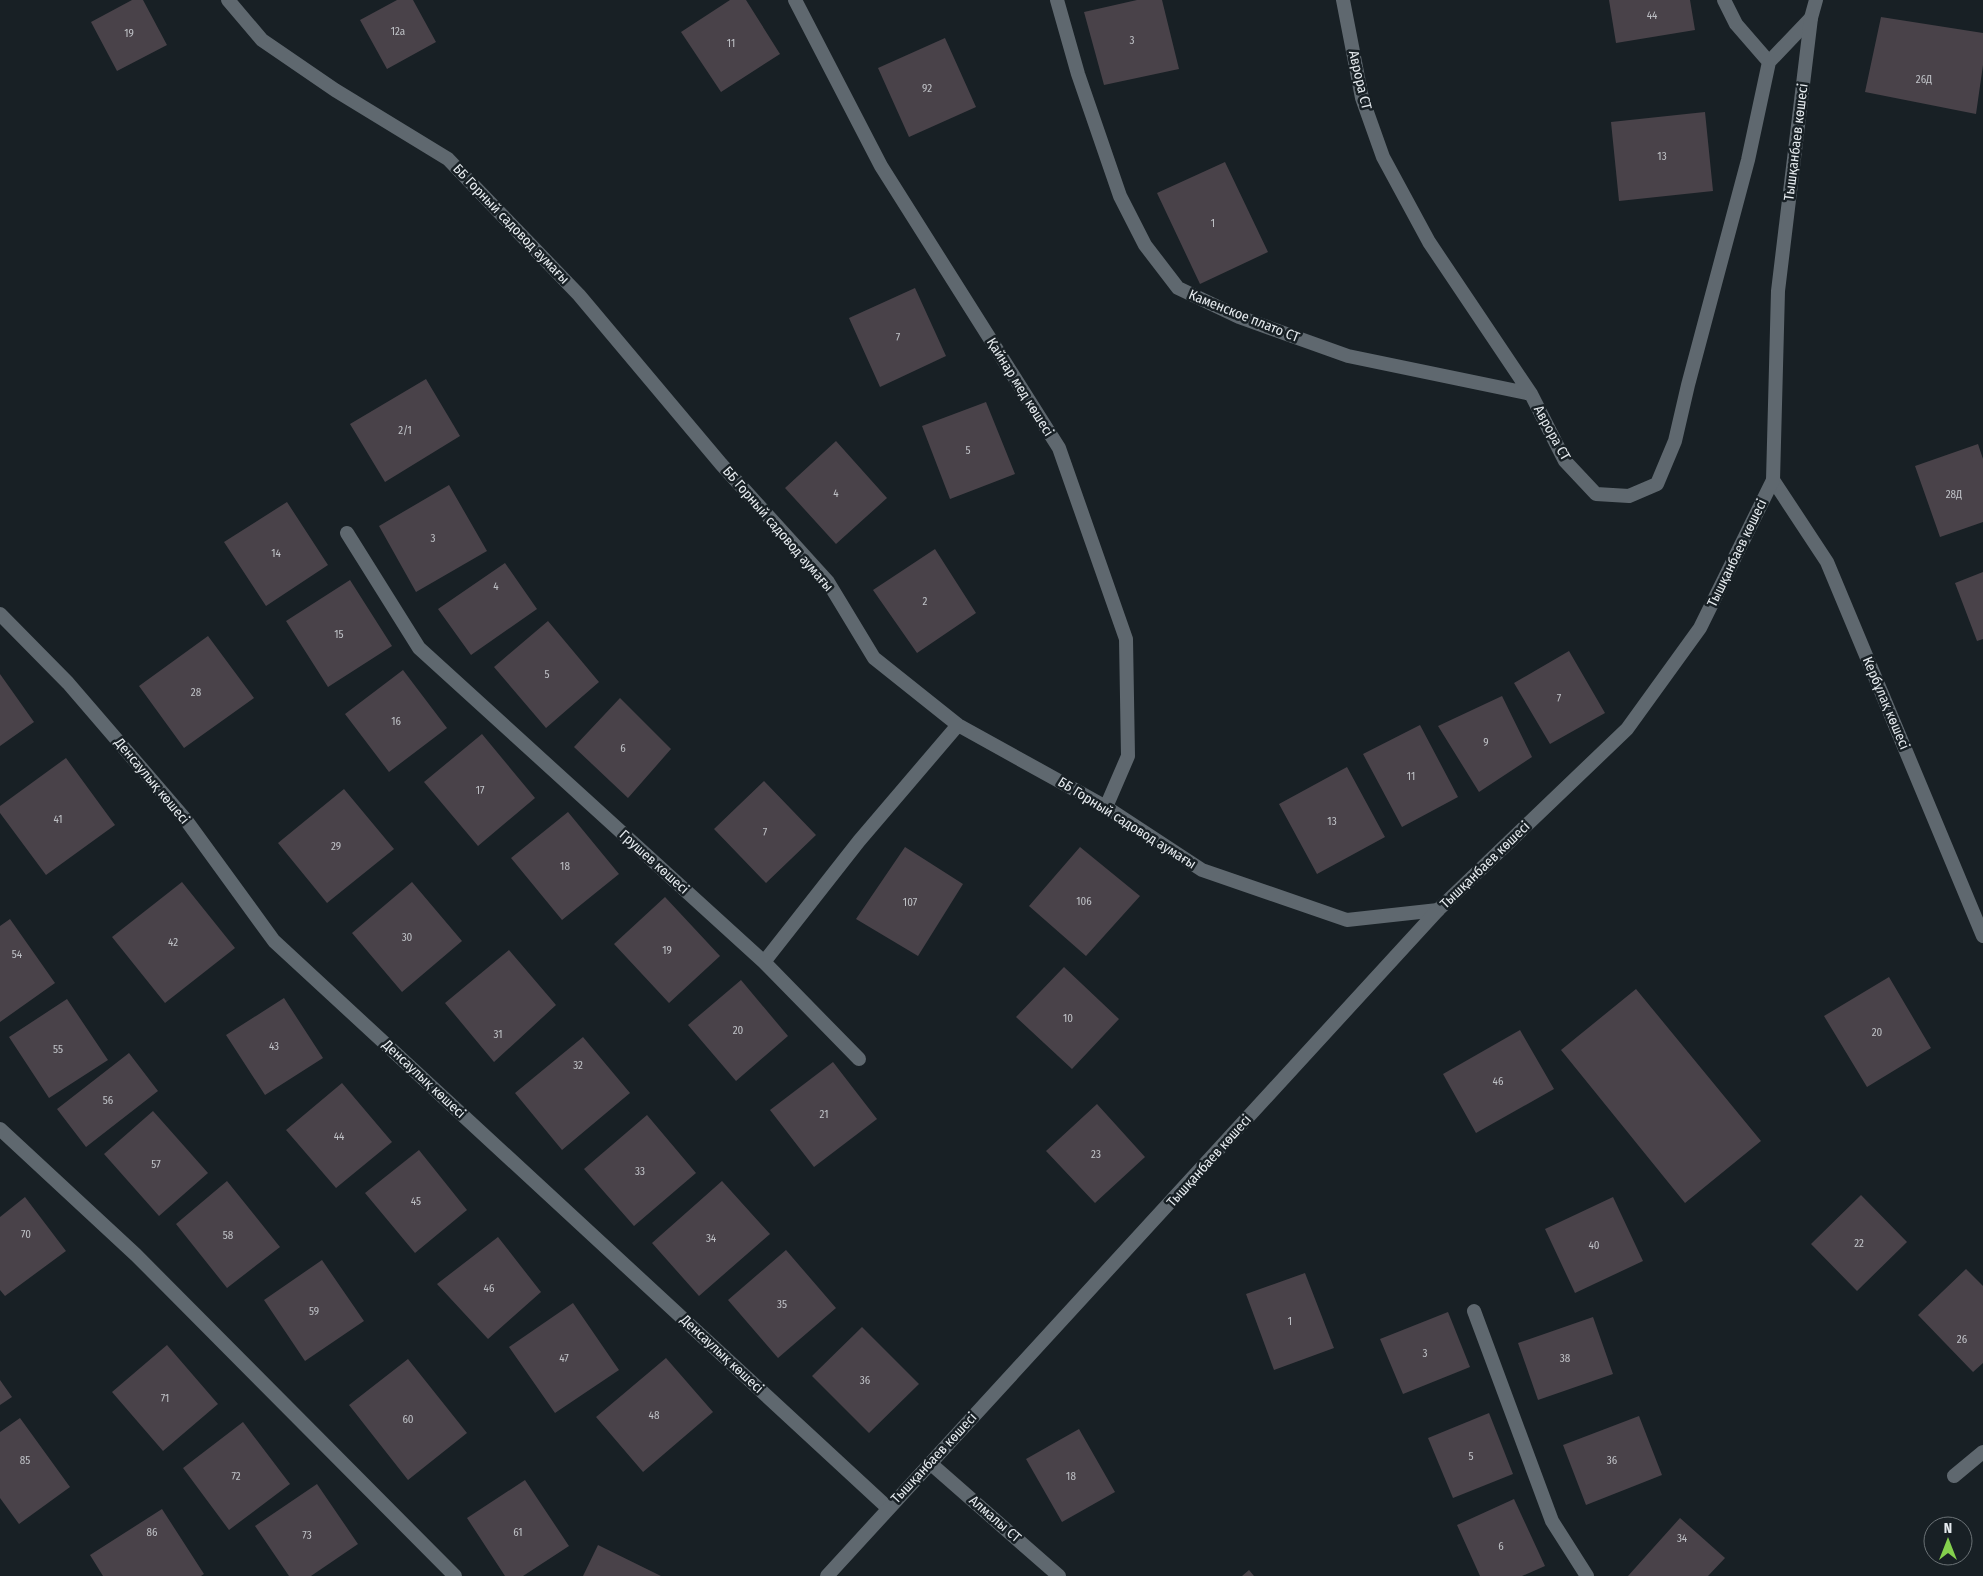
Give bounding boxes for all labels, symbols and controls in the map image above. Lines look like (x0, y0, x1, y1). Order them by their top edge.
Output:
house number: 44 (1647, 9, 1658, 22)
house number: 12а (391, 25, 405, 38)
house number: 19 (124, 27, 134, 40)
house number: 3 (1130, 34, 1135, 47)
house number: 11 (727, 37, 735, 50)
street label: Аврора СТ (1345, 49, 1375, 112)
house number: 26Д (1916, 73, 1932, 86)
house number: 92 (922, 82, 932, 95)
street label: Тышқанбаев көшесі (1780, 82, 1812, 202)
house number: 13 (1657, 150, 1667, 163)
street label: ББ Горный садовод аумағы (449, 160, 573, 288)
house number: 1 (1211, 217, 1215, 230)
street label: Каменское плато СТ (1186, 286, 1302, 346)
house number: 7 (896, 331, 901, 344)
street label: Қайнар мед көшесі (983, 335, 1057, 439)
street label: Аврора СТ (1530, 403, 1574, 464)
house number: 2/1 (398, 424, 412, 437)
house number: 5 (965, 444, 971, 457)
street label: ББ Горный садовод аумағы (719, 463, 837, 595)
house number: 4 (833, 487, 839, 500)
house number: 28Д (1946, 488, 1962, 501)
street label: Тышқанбаев көшесі (1704, 496, 1770, 610)
house number: 3 (431, 532, 436, 545)
house number: 14 (271, 547, 281, 560)
house number: 4 (493, 580, 499, 593)
house number: 2 (923, 595, 928, 608)
house number: 15 (334, 628, 344, 641)
street label: Кербұлақ көшесі (1859, 654, 1913, 752)
house number: 5 (544, 668, 550, 681)
house number: 28 (191, 686, 202, 699)
house number: 7 (1557, 692, 1562, 705)
house number: 16 (391, 715, 401, 728)
street label: Денсаулық көшесі (110, 734, 193, 828)
house number: 9 (1483, 736, 1489, 749)
house number: 6 (620, 742, 626, 755)
house number: 11 (1407, 770, 1415, 783)
street label: ББ Горный садовод аумағы (1055, 773, 1199, 873)
house number: 17 (476, 784, 485, 797)
house number: 41 (53, 813, 63, 826)
house number: 13 (1327, 815, 1337, 828)
street label: Тышқанбаев көшесі (1437, 818, 1533, 912)
street label: Грушев көшесі (616, 826, 692, 898)
house number: 7 (763, 826, 768, 839)
house number: 29 (331, 840, 341, 853)
house number: 18 (560, 860, 570, 873)
house number: 106 (1076, 895, 1092, 908)
house number: 107 (903, 896, 918, 909)
house number: 30 (402, 931, 413, 944)
house number: 42 (168, 936, 178, 949)
house number: 19 (662, 944, 672, 957)
house number: 54 (12, 948, 23, 961)
house number: 10 (1063, 1012, 1073, 1025)
house number: 20 (733, 1024, 744, 1037)
house number: 20 (1872, 1026, 1883, 1039)
house number: 31 (494, 1028, 503, 1041)
street label: Денсаулық көшесі (378, 1035, 469, 1122)
house number: 43 (269, 1040, 279, 1053)
house number: 55 (53, 1043, 63, 1056)
house number: 32 (573, 1059, 583, 1072)
house number: 46 (1493, 1075, 1504, 1088)
house number: 56 (103, 1094, 114, 1107)
house number: 21 (820, 1108, 828, 1121)
street label: Тышқанбаев көшесі (1163, 1112, 1255, 1210)
house number: 44 (334, 1130, 345, 1143)
house number: 23 (1091, 1148, 1101, 1161)
house number: 57 (151, 1158, 161, 1171)
house number: 33 (635, 1165, 645, 1178)
house number: 45 (411, 1195, 421, 1208)
house number: 70 (21, 1228, 31, 1241)
house number: 58 (223, 1229, 234, 1242)
house number: 34 (706, 1232, 717, 1245)
house number: 22 (1854, 1237, 1864, 1250)
house number: 40 (1588, 1239, 1600, 1252)
house number: 46 (484, 1282, 495, 1295)
house number: 35 (777, 1298, 787, 1311)
house number: 59 (309, 1305, 319, 1318)
street label: Денсаулық көшесі (676, 1310, 767, 1397)
house number: 1 (1288, 1315, 1292, 1328)
house number: 26 (1957, 1333, 1968, 1346)
house number: 3 (1423, 1347, 1428, 1360)
house number: 47 (559, 1352, 569, 1365)
house number: 38 (1560, 1352, 1571, 1365)
house number: 36 (860, 1374, 871, 1387)
house number: 71 (161, 1392, 169, 1405)
house number: 48 (649, 1409, 660, 1422)
street label: Тышқанбаев көшесі (888, 1409, 980, 1507)
house number: 60 (402, 1413, 414, 1426)
house number: 5 (1468, 1450, 1474, 1463)
house number: 85 (20, 1454, 30, 1467)
house number: 36 (1607, 1454, 1618, 1467)
house number: 72 (231, 1470, 241, 1483)
house number: 18 (1066, 1470, 1076, 1483)
street label: Алмалы СТ (966, 1492, 1025, 1546)
north arrow (1923, 1516, 1973, 1566)
text: N (1944, 1520, 1952, 1537)
house number: 86 (147, 1526, 158, 1539)
house number: 61 (513, 1526, 523, 1539)
house number: 73 (302, 1529, 312, 1542)
house number: 34 (1677, 1532, 1688, 1545)
house number: 6 (1498, 1540, 1504, 1553)

